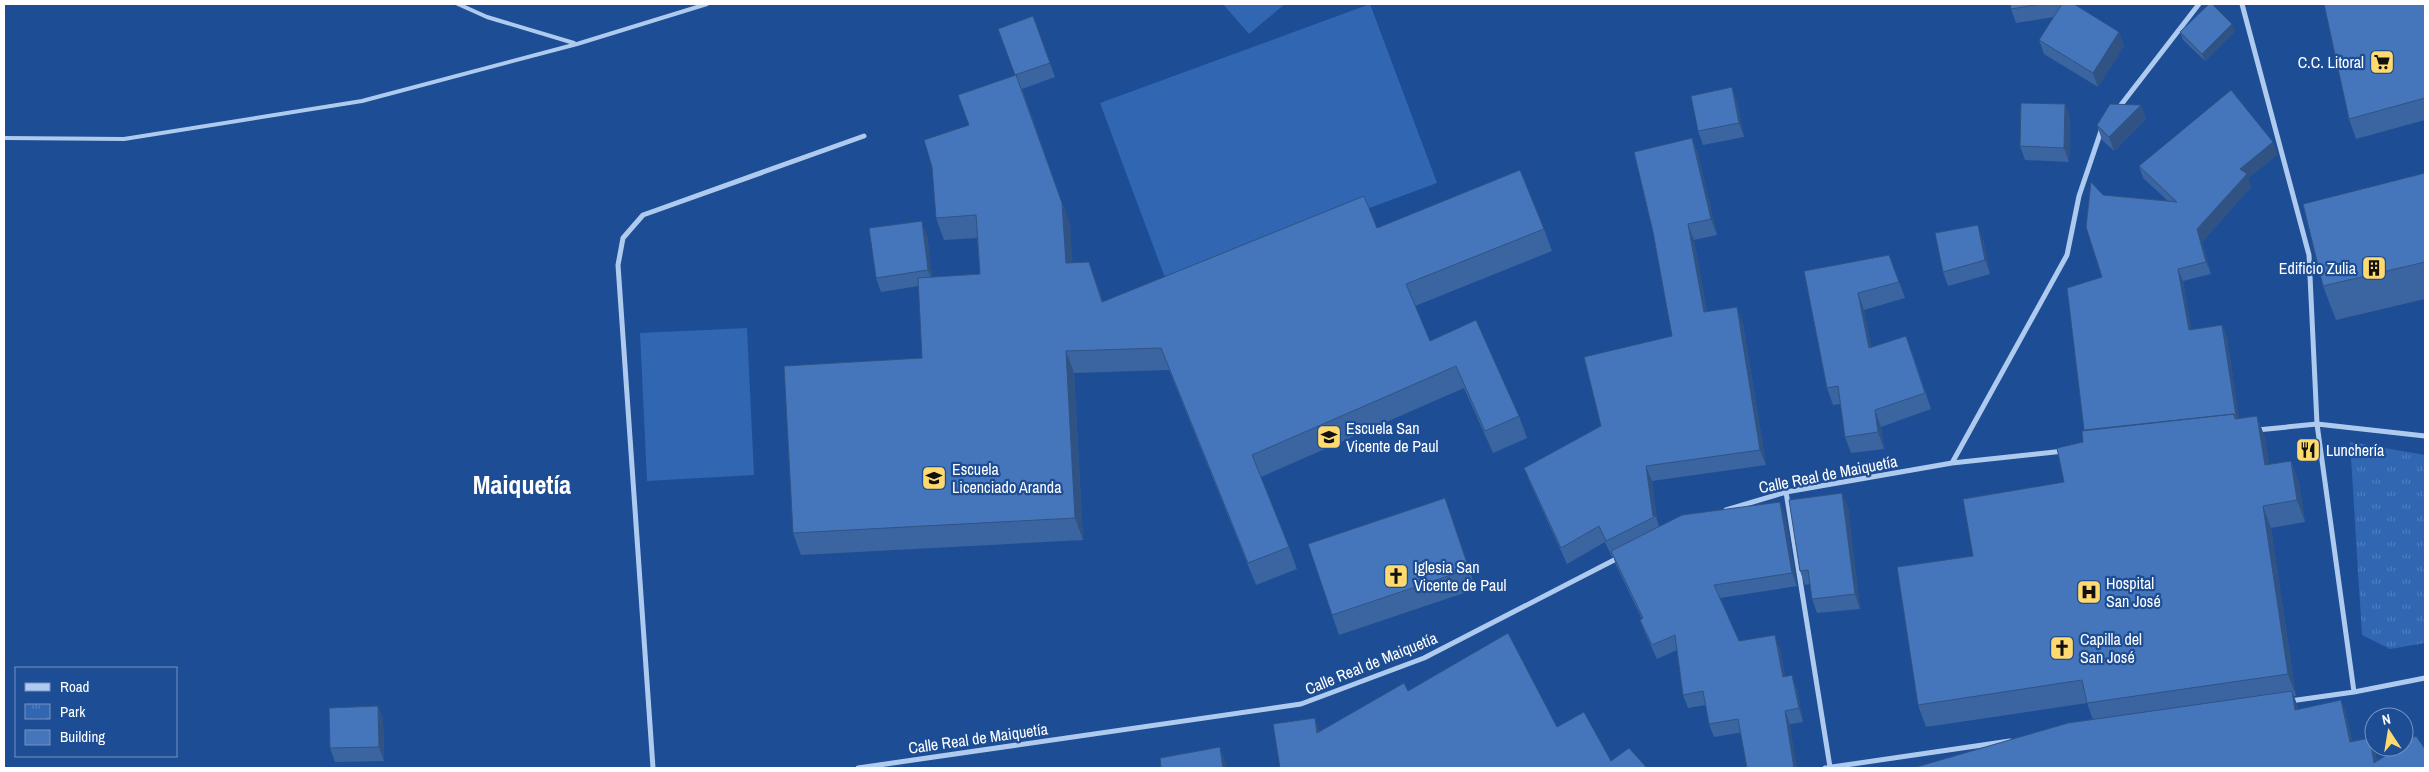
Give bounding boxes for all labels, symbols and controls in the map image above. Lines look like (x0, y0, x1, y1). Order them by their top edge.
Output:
supermarket icon: C.C. Litoral (2369, 49, 2395, 75)
place label: C.C. Litoral (2298, 51, 2364, 73)
building icon: Edificio Zulia (2361, 255, 2387, 281)
place label: Edificio Zulia (2279, 257, 2357, 279)
place label: Escuela San Vicente de Paul (1346, 417, 1439, 457)
school or university icon: Escuela San Vicente de Paul (1316, 424, 1342, 450)
restaurant icon: Lunchería (2295, 437, 2321, 463)
place label: Lunchería (2326, 439, 2385, 461)
street label: Calle Real de Maiquetía (1757, 450, 1900, 498)
place label: Escuela Licenciado Aranda (952, 458, 1062, 498)
school or university icon: Escuela Licenciado Aranda (921, 465, 947, 491)
district label: Maiquetía (473, 467, 571, 502)
place label: Iglesia San Vicente de Paul (1414, 556, 1507, 596)
church icon: Iglesia San Vicente de Paul (1383, 563, 1409, 589)
place label: Hospital San José (2106, 572, 2161, 612)
hospital icon: Hospital San José (2076, 579, 2102, 605)
street label: Calle Real de Maiquetía (1302, 626, 1441, 700)
place label: Capilla del San José (2080, 628, 2142, 668)
church icon: Capilla del San José (2049, 635, 2075, 661)
legend (15, 667, 178, 757)
text: Road (60, 676, 89, 697)
text: Park (60, 701, 86, 722)
north arrow (2364, 707, 2414, 757)
text: N (2380, 710, 2392, 729)
street label: Calle Real de Maiquetía (907, 717, 1050, 759)
text: Building (60, 726, 105, 747)

